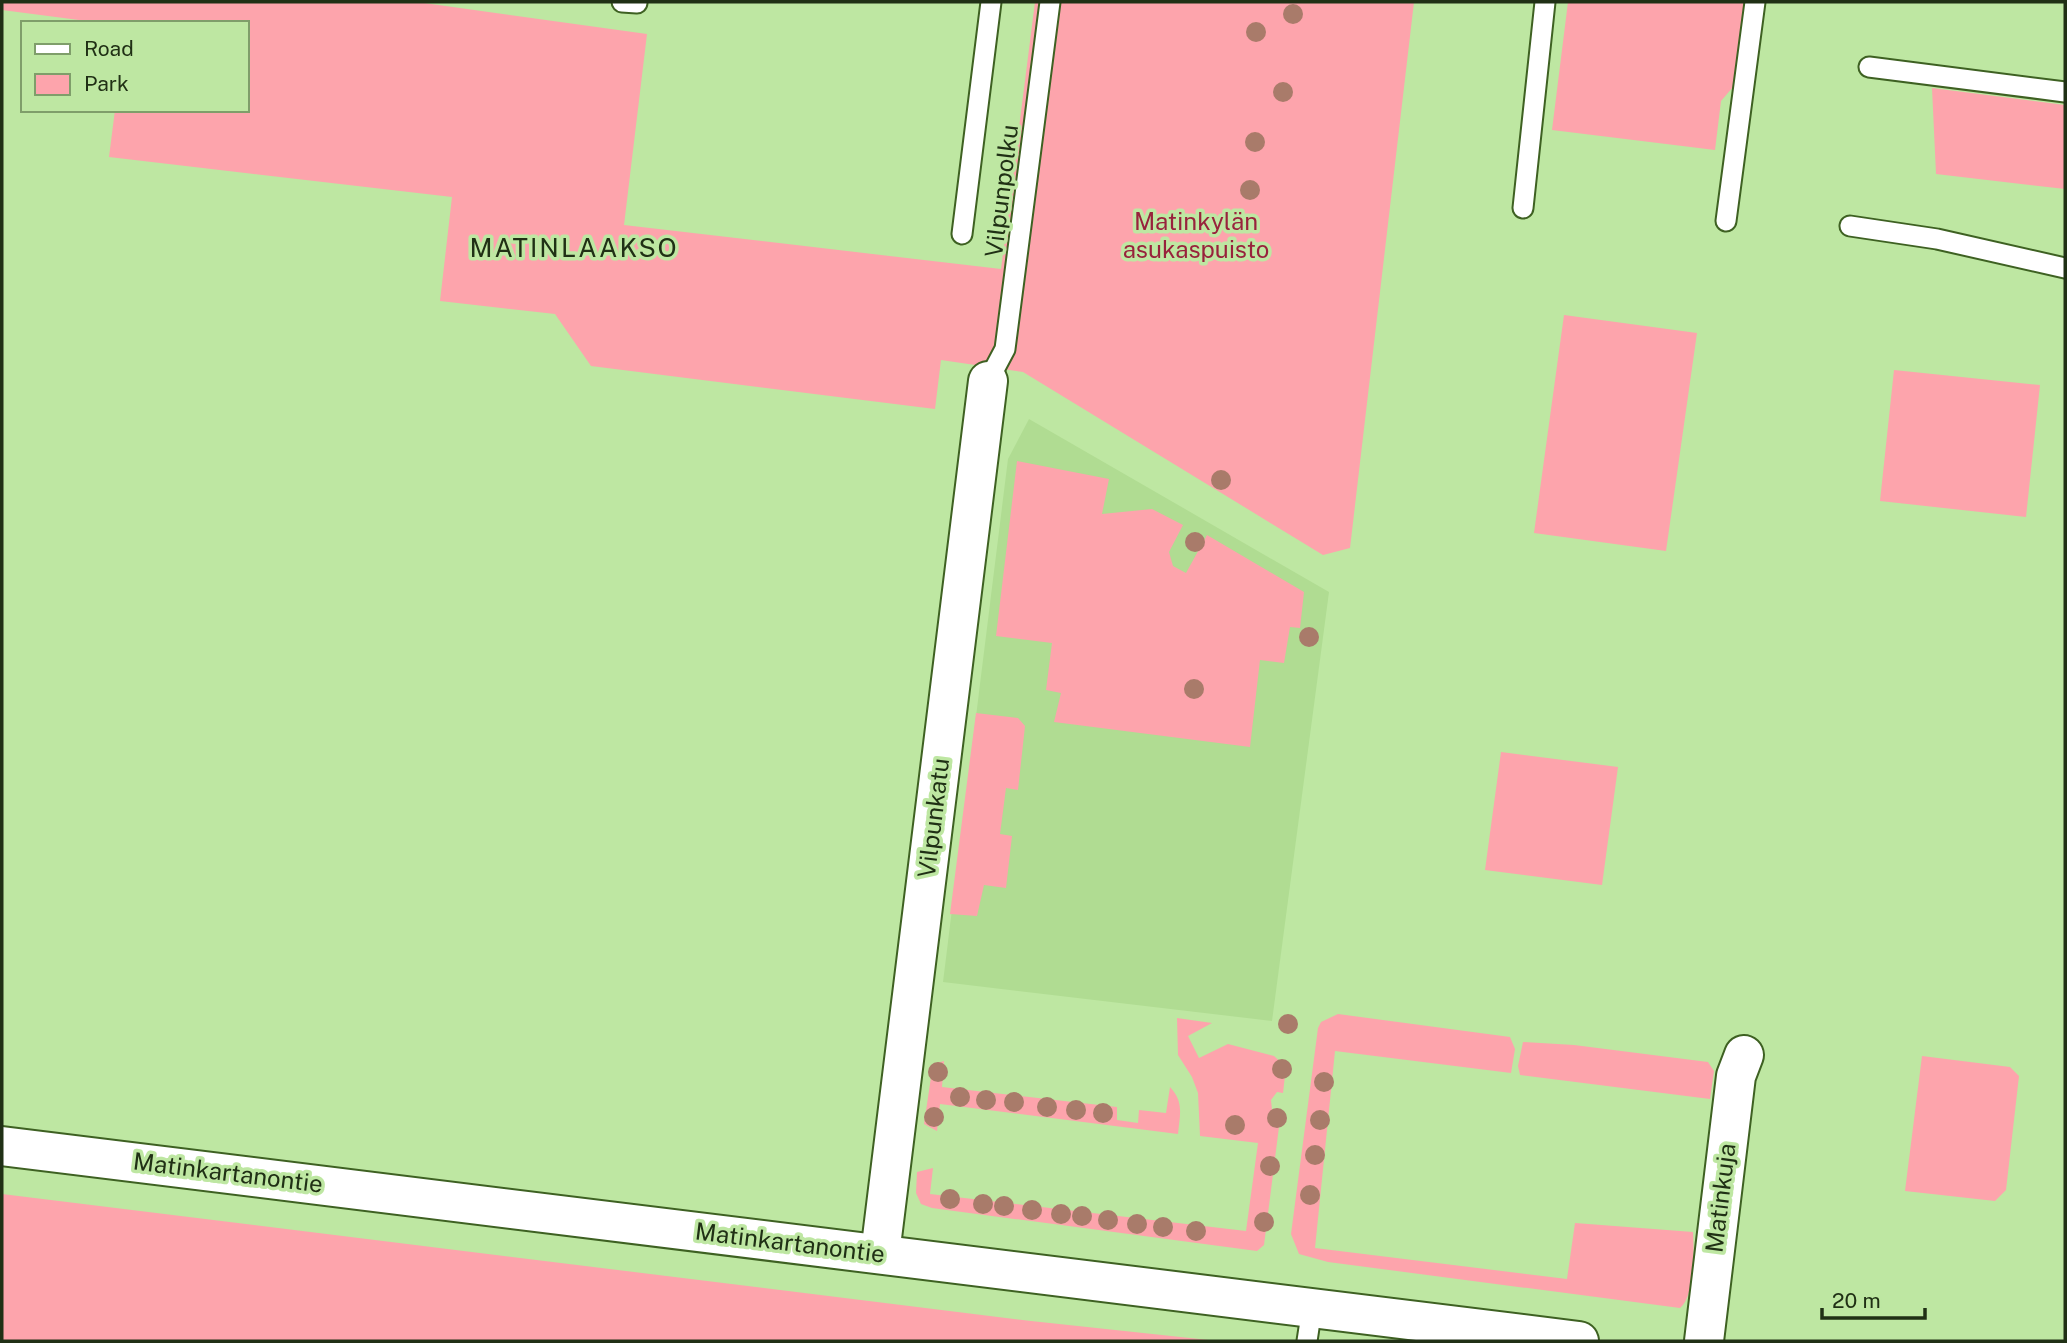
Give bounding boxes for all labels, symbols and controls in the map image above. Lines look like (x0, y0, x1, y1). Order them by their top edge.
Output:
legend (21, 21, 248, 112)
text: Road (84, 36, 134, 61)
text: Park (84, 71, 129, 96)
street label: Vilpunpolku (979, 123, 1023, 259)
park label: Matinkylän asukaspuisto (1123, 207, 1269, 263)
district label: MATINLAAKSO (469, 232, 679, 263)
street label: Vilpunkatu (912, 756, 954, 879)
street label: Matinkuja (1699, 1142, 1741, 1254)
street label: Matinkartanontie (132, 1146, 325, 1198)
street label: Matinkartanontie (694, 1216, 887, 1268)
scale bar (1822, 1276, 1925, 1320)
text: 20 m (1832, 1288, 1881, 1313)

